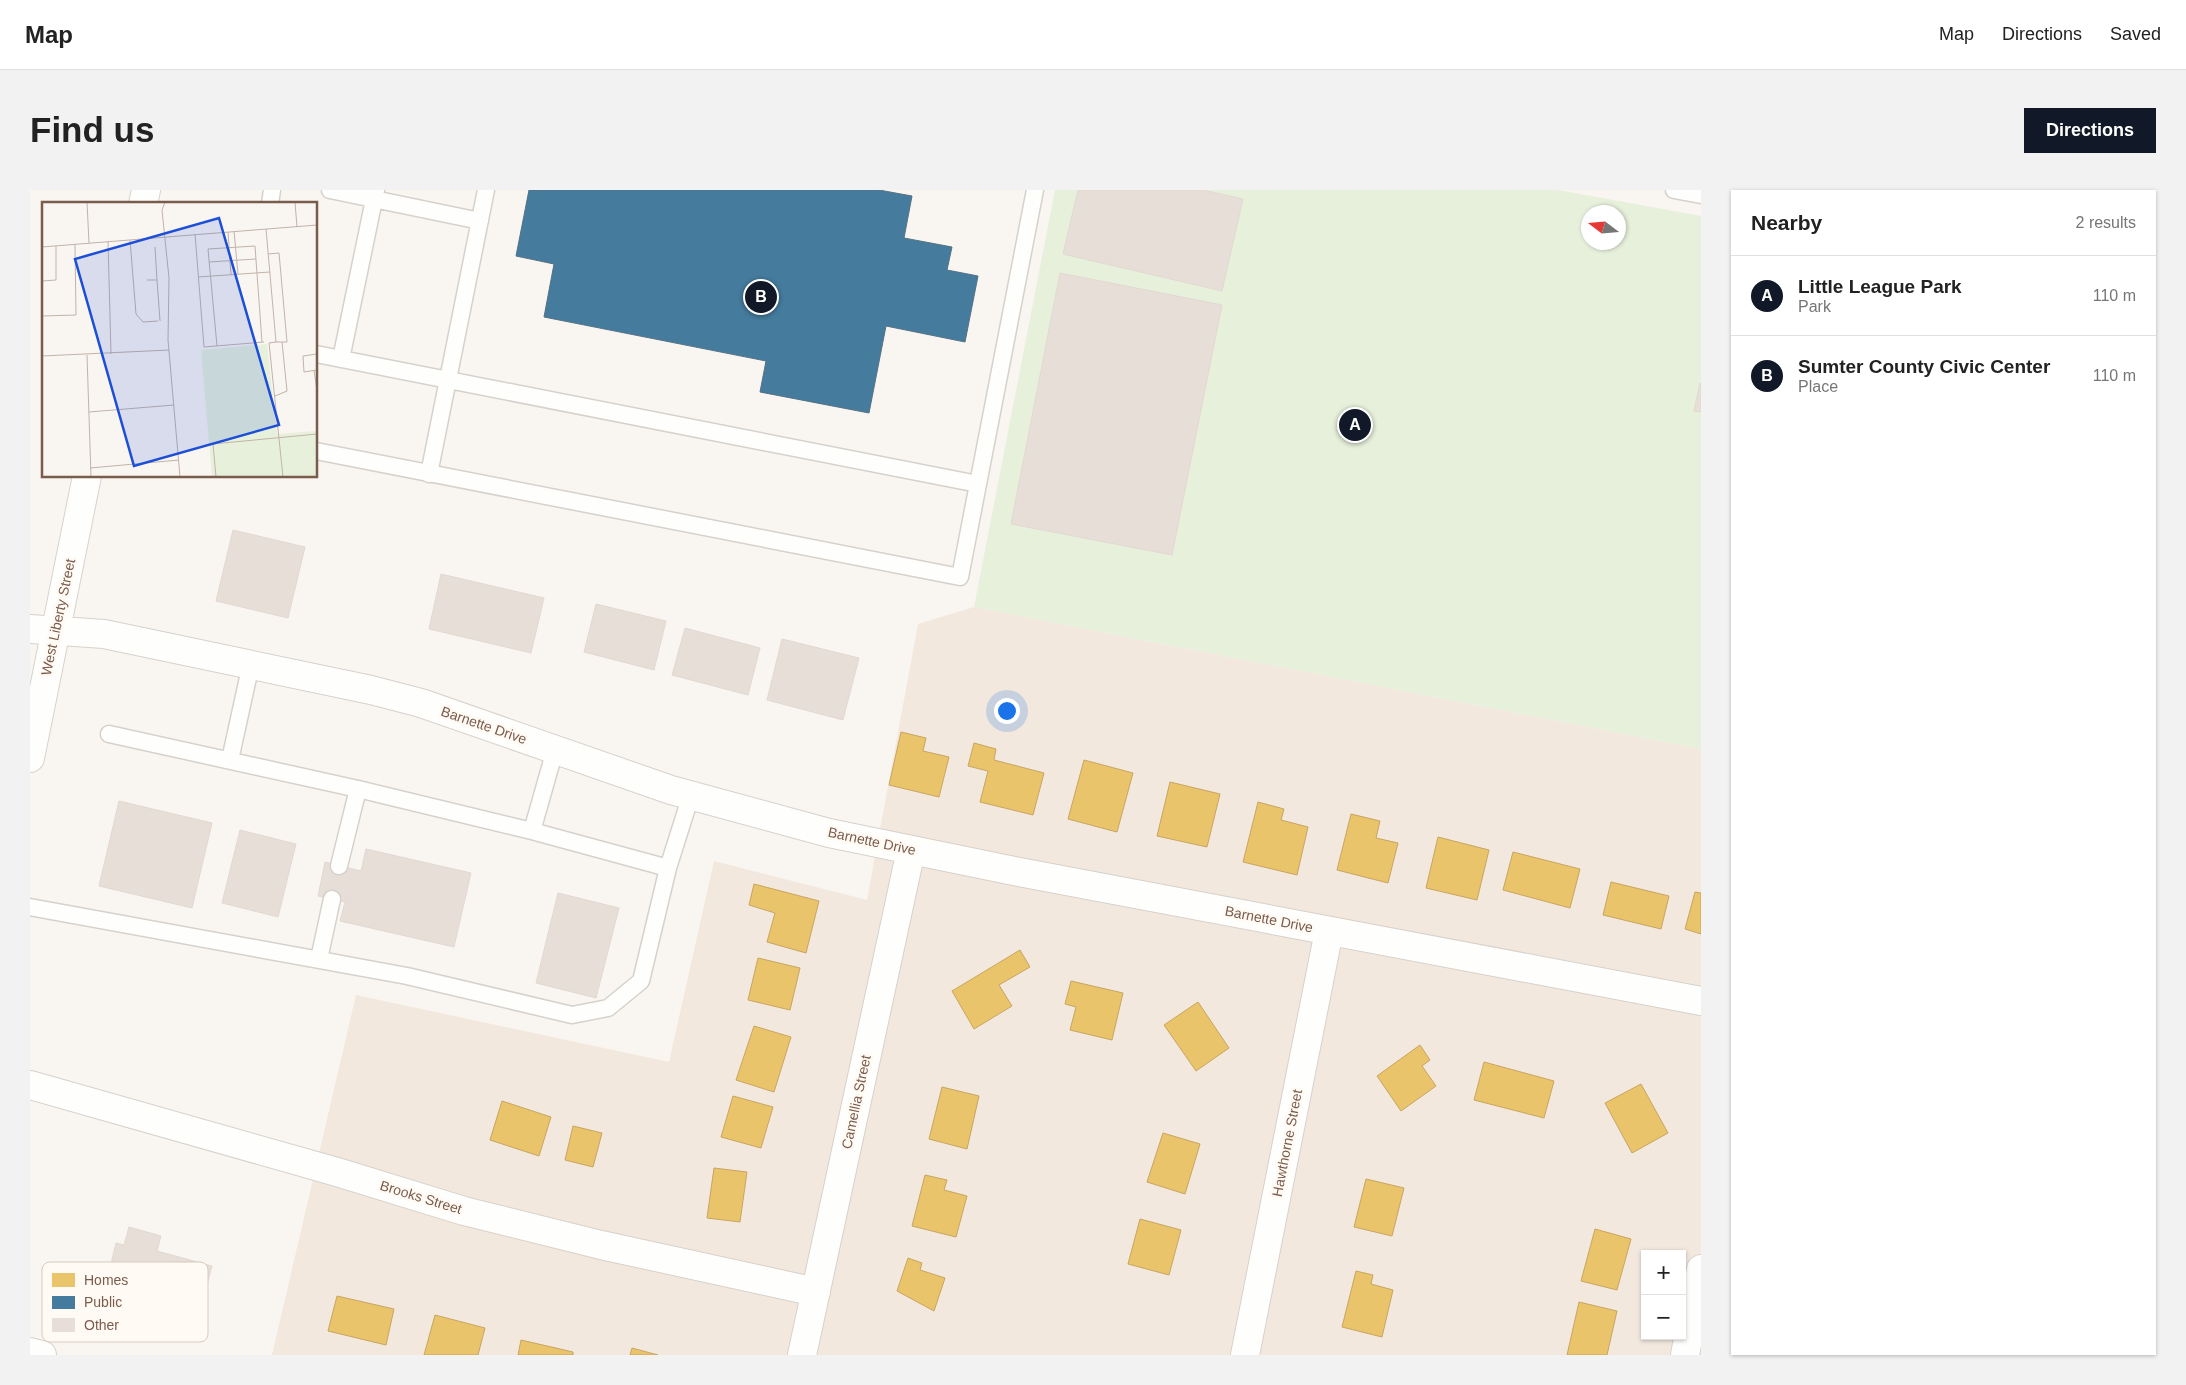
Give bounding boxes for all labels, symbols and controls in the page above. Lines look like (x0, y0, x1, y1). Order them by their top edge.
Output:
text: Map (25, 21, 73, 48)
text: Map (1939, 24, 1974, 44)
text: Directions (2002, 24, 2082, 44)
text: Saved (2110, 24, 2161, 44)
button: Directions (2024, 108, 2156, 153)
text: Find us (30, 110, 154, 149)
inset map (42, 202, 318, 478)
north arrow (1581, 205, 1626, 250)
text: Nearby (1751, 211, 1822, 234)
text: 2 results (2076, 214, 2136, 231)
text: Little League Park (1798, 276, 1962, 297)
pin: B (745, 278, 777, 316)
text: A (1761, 287, 1773, 304)
text: 110 m (2093, 287, 2136, 304)
text: Park (1798, 298, 1831, 315)
text: Sumter County Civic Center (1798, 356, 2050, 377)
text: B (1761, 367, 1773, 384)
text: 110 m (2093, 367, 2136, 384)
text: Place (1798, 378, 1838, 395)
pin: A (1339, 406, 1371, 444)
street label: West Liberty Street (38, 557, 78, 677)
your location (994, 698, 1020, 724)
street label: Barnette Drive (439, 703, 529, 747)
street label: Barnette Drive (827, 824, 918, 858)
street label: Barnette Drive (1224, 903, 1315, 935)
street label: Camellia Street (838, 1053, 874, 1150)
street label: Hawthorne Street (1269, 1088, 1305, 1198)
street label: Brooks Street (378, 1177, 464, 1217)
map controls (1641, 1250, 1686, 1340)
button: + (1641, 1250, 1686, 1295)
legend (42, 1262, 208, 1342)
text: Homes (84, 1272, 128, 1288)
text: Public (84, 1294, 122, 1310)
button: − (1641, 1295, 1686, 1340)
text: Other (84, 1317, 119, 1333)

